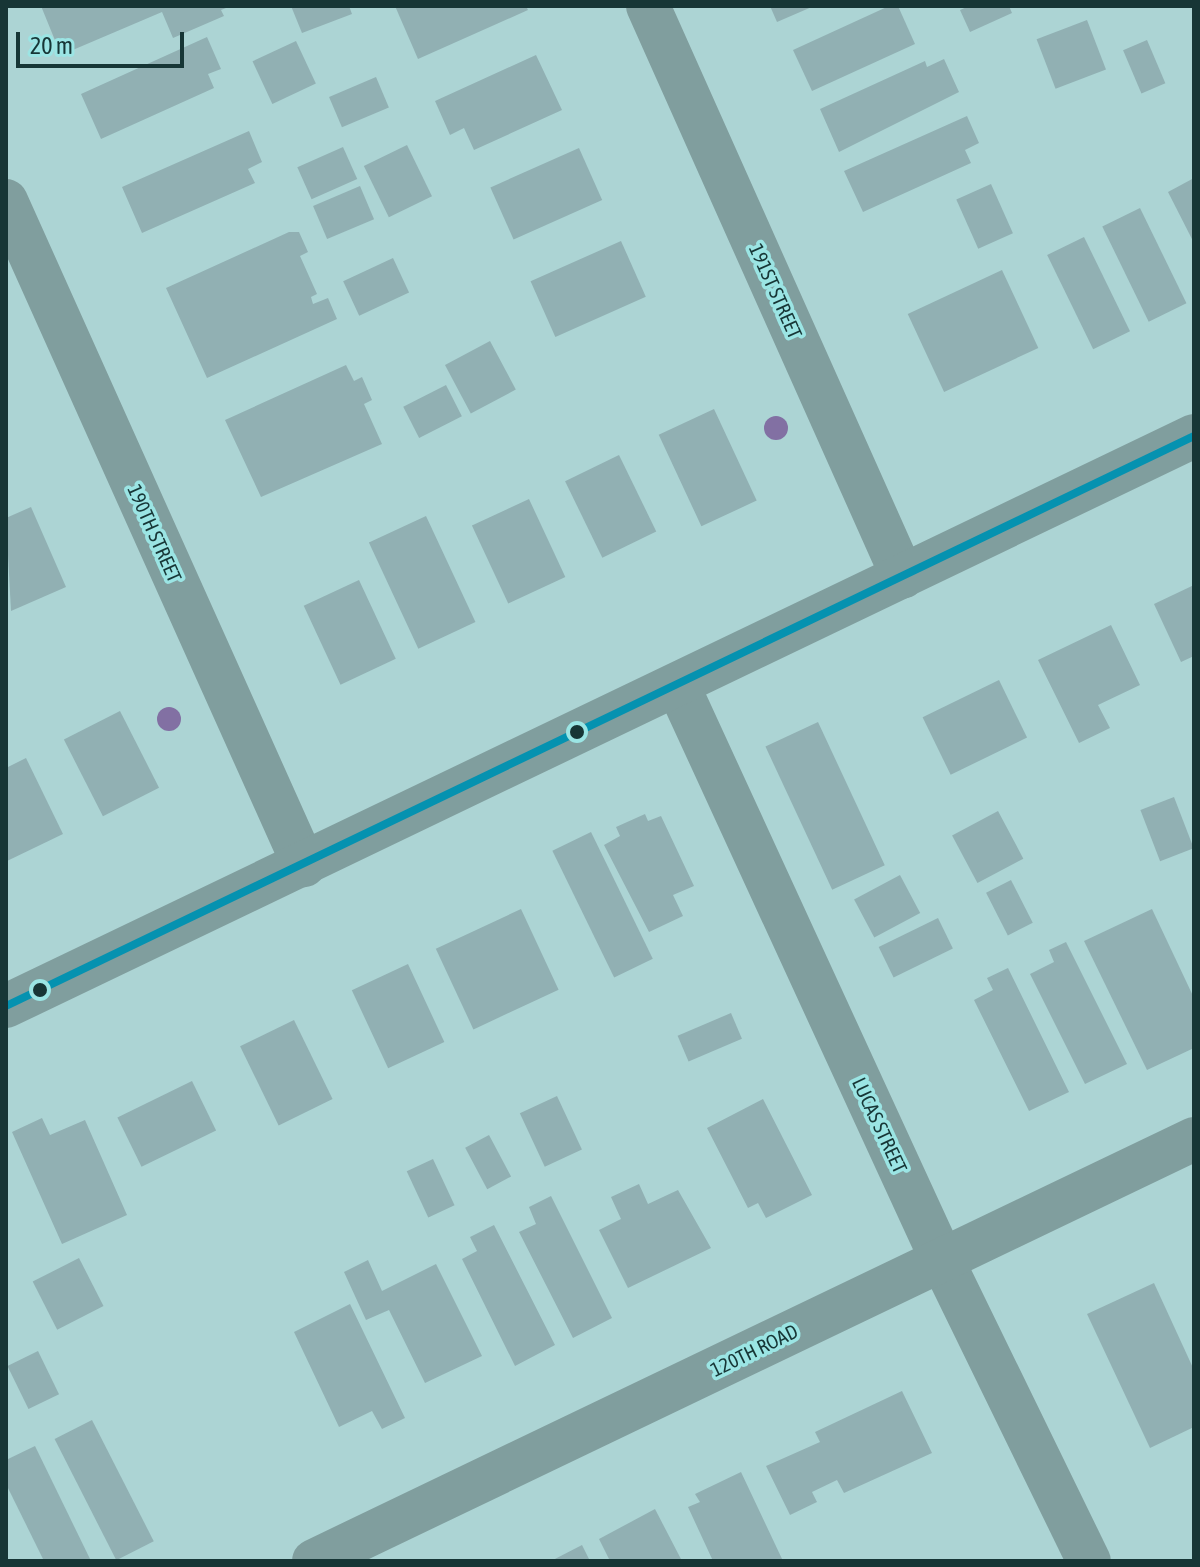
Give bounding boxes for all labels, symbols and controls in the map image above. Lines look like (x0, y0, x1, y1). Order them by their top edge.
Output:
scale bar (20, 16, 188, 66)
text: 20 m (30, 32, 73, 59)
street label: 191ST STREET (744, 240, 808, 342)
street label: 190TH STREET (123, 480, 187, 586)
unlabelled marker (569, 724, 585, 740)
unlabelled marker (32, 982, 48, 998)
street label: LUCAS STREET (847, 1073, 913, 1177)
street label: 120TH ROAD (707, 1319, 801, 1381)

